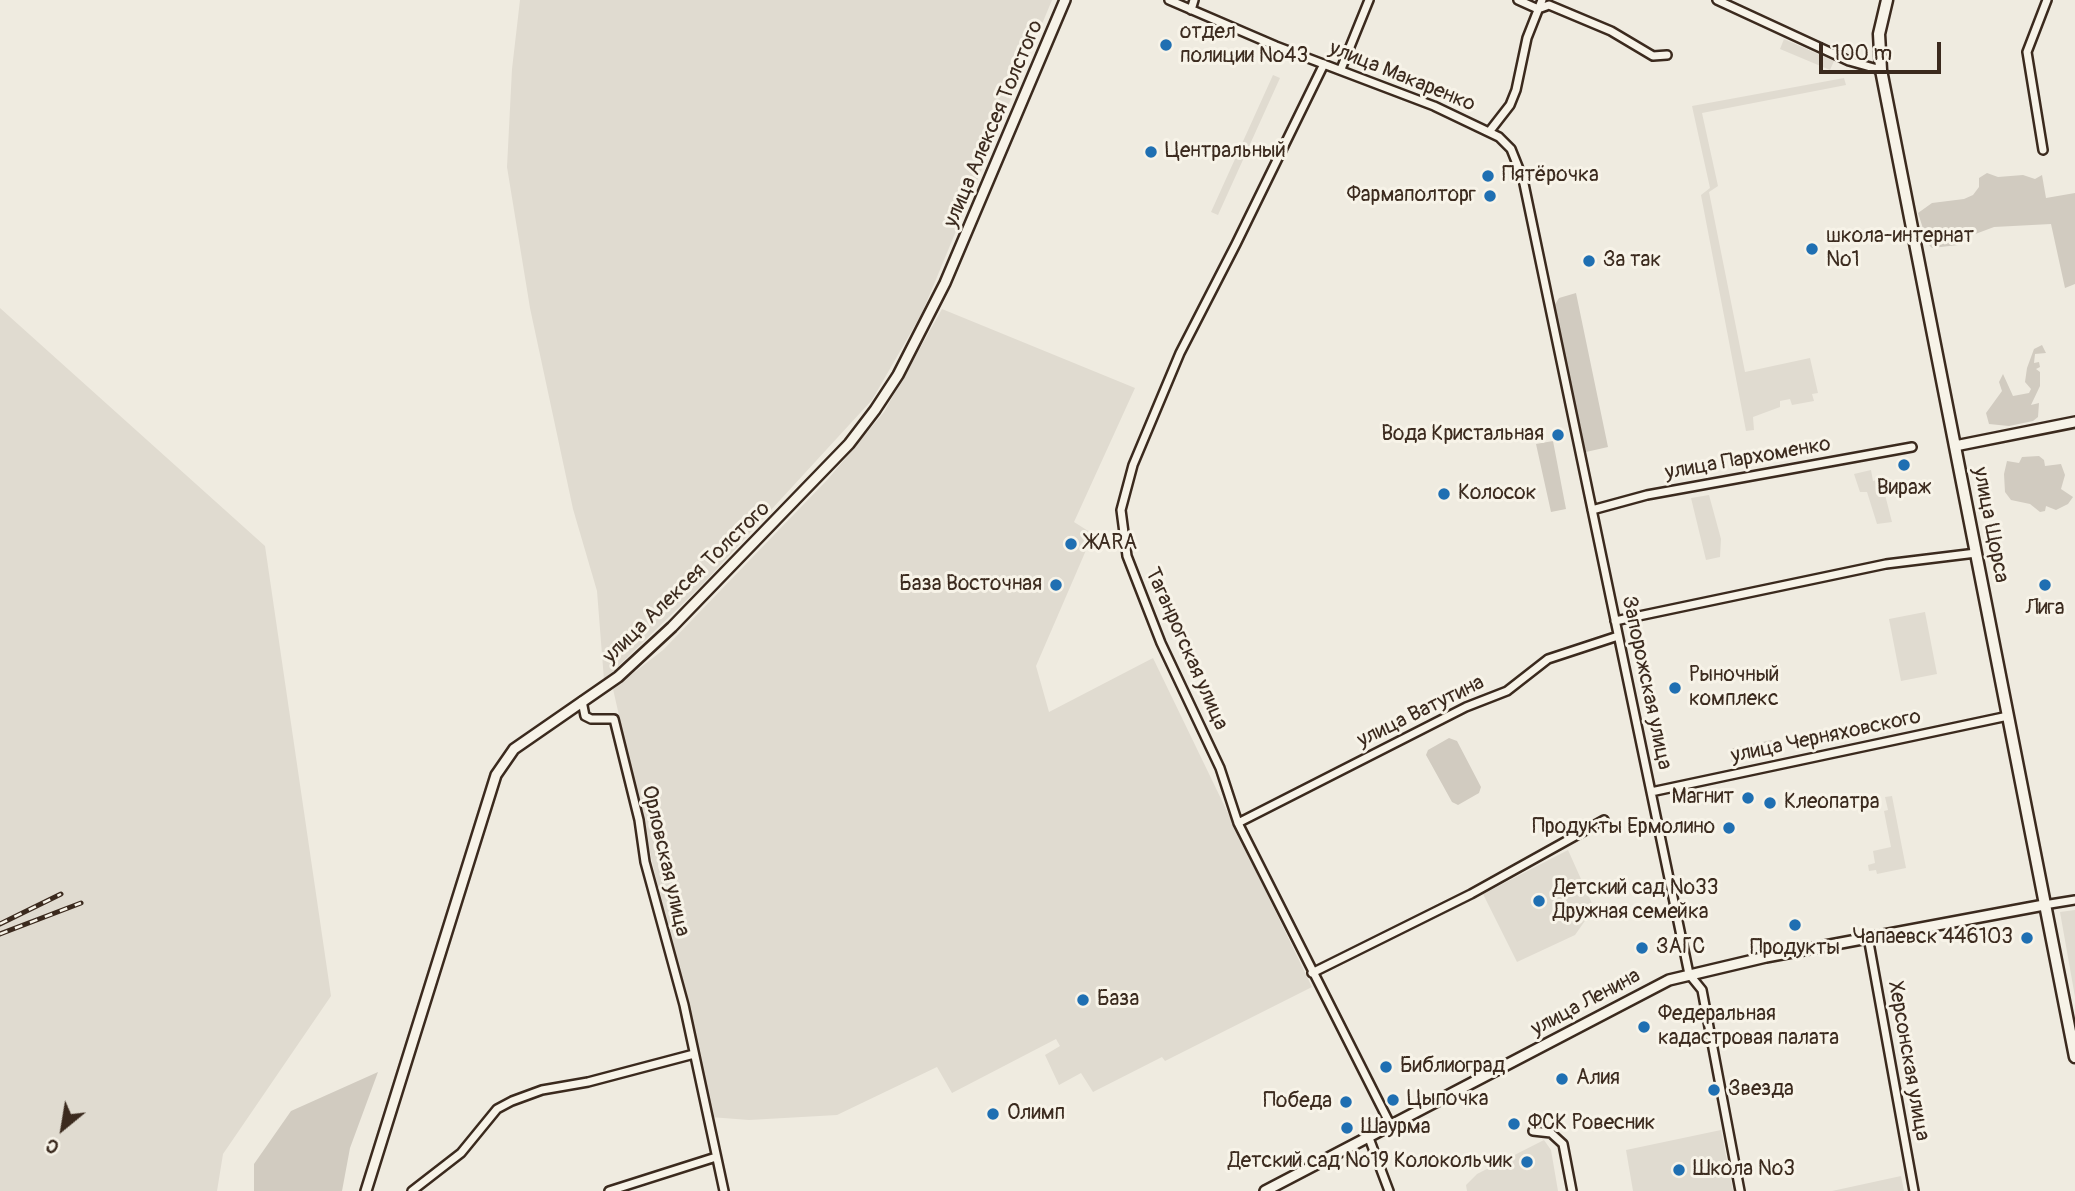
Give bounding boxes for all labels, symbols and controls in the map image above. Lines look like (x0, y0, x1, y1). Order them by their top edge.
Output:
street label: улица Алексея Толстого (939, 17, 1049, 231)
place label: отдел полиции №43 (1180, 20, 1308, 70)
scale bar (1823, 28, 1946, 72)
street label: улица Макаренко (1325, 36, 1479, 118)
marker: отдел полиции №43 (1158, 37, 1174, 53)
text: 100 m (1832, 40, 1892, 67)
place label: Центральный (1165, 139, 1286, 165)
marker: Центральный (1143, 144, 1159, 160)
place label: Пятёрочка (1502, 163, 1599, 189)
marker: Пятёрочка (1480, 168, 1496, 184)
place label: Фармаполторг (1347, 183, 1476, 209)
marker: Фармаполторг (1482, 188, 1498, 204)
place label: школа-интернат №1 (1826, 224, 1974, 274)
marker: школа-интернат №1 (1804, 241, 1820, 257)
place label: За так (1603, 248, 1661, 274)
marker: За так (1581, 253, 1597, 269)
place label: Вода Кристальная (1381, 422, 1544, 448)
marker: Вода Кристальная (1550, 427, 1566, 443)
street label: улица Пархоменко (1663, 432, 1833, 486)
marker: Вираж (1896, 457, 1912, 473)
street label: улица Щорса (1966, 465, 2014, 585)
place label: Вираж (1877, 476, 1931, 502)
place label: Колосок (1458, 481, 1536, 507)
marker: Колосок (1436, 486, 1452, 502)
street label: улица Алексея Толстого (598, 497, 776, 669)
place label: ЖАRА (1085, 531, 1137, 557)
marker: ЖАRА (1063, 536, 1079, 552)
street label: Таганрогская улица (1139, 564, 1233, 734)
place label: База Восточная (899, 572, 1042, 598)
marker: База Восточная (1048, 577, 1064, 593)
marker: Лига (2037, 577, 2053, 593)
street label: Запорожская улица (1615, 594, 1677, 772)
place label: Лига (2026, 596, 2064, 622)
place label: Рыночный комплекс (1689, 663, 1779, 713)
street label: улица Ватутина (1353, 670, 1489, 754)
marker: Рыночный комплекс (1667, 680, 1683, 696)
street label: улица Черняховского (1729, 705, 1923, 769)
street label: Орловская улица (635, 783, 695, 939)
place label: Магнит (1672, 785, 1734, 811)
marker: Магнит (1740, 790, 1756, 806)
place label: Клеопатра (1784, 790, 1879, 816)
marker: Клеопатра (1762, 795, 1778, 811)
place label: Продукты Ермолино (1532, 815, 1715, 841)
marker: Продукты Ермолино (1721, 820, 1737, 836)
place label: Детский сад №33 Дружная семейка (1553, 876, 1718, 926)
marker: Детский сад №33 Дружная семейка (1531, 893, 1547, 909)
marker: Продукты (1787, 917, 1803, 933)
place label: Чапаевск 446103 (1853, 925, 2013, 951)
marker: Чапаевск 446103 (2019, 930, 2035, 946)
place label: ЗАГС (1656, 935, 1705, 961)
place label: Продукты (1750, 936, 1840, 962)
marker: ЗАГС (1634, 940, 1650, 956)
street label: улица Ленина (1527, 964, 1645, 1042)
street label: Херсонская улица (1882, 979, 1934, 1143)
place label: База (1097, 987, 1139, 1013)
marker: База (1075, 992, 1091, 1008)
place label: Федеральная кадастровая палата (1658, 1002, 1839, 1052)
marker: Федеральная кадастровая палата (1636, 1019, 1652, 1035)
place label: Библиоград (1400, 1054, 1505, 1080)
marker: Библиоград (1378, 1059, 1394, 1075)
place label: Алия (1576, 1066, 1620, 1092)
marker: Алия (1554, 1071, 1570, 1087)
place label: Звезда (1728, 1077, 1794, 1103)
marker: Звезда (1706, 1082, 1722, 1098)
place label: Цыпочка (1407, 1087, 1489, 1113)
place label: Победа (1263, 1089, 1332, 1115)
marker: Цыпочка (1385, 1092, 1401, 1108)
north arrow (28, 1093, 98, 1163)
marker: Победа (1338, 1094, 1354, 1110)
place label: Олимп (1007, 1101, 1065, 1127)
marker: Олимп (985, 1106, 1001, 1122)
place label: ФСК Ровесник (1528, 1111, 1655, 1137)
place label: Шаурма (1361, 1115, 1430, 1141)
marker: ФСК Ровесник (1506, 1116, 1522, 1132)
marker: Шаурма (1339, 1120, 1355, 1136)
text: С (41, 1133, 64, 1160)
place label: Детский сад №19 Колокольчик (1228, 1149, 1513, 1175)
marker: Детский сад №19 Колокольчик (1519, 1154, 1535, 1170)
place label: Школа №3 (1693, 1157, 1795, 1183)
marker: Школа №3 (1671, 1162, 1687, 1178)

